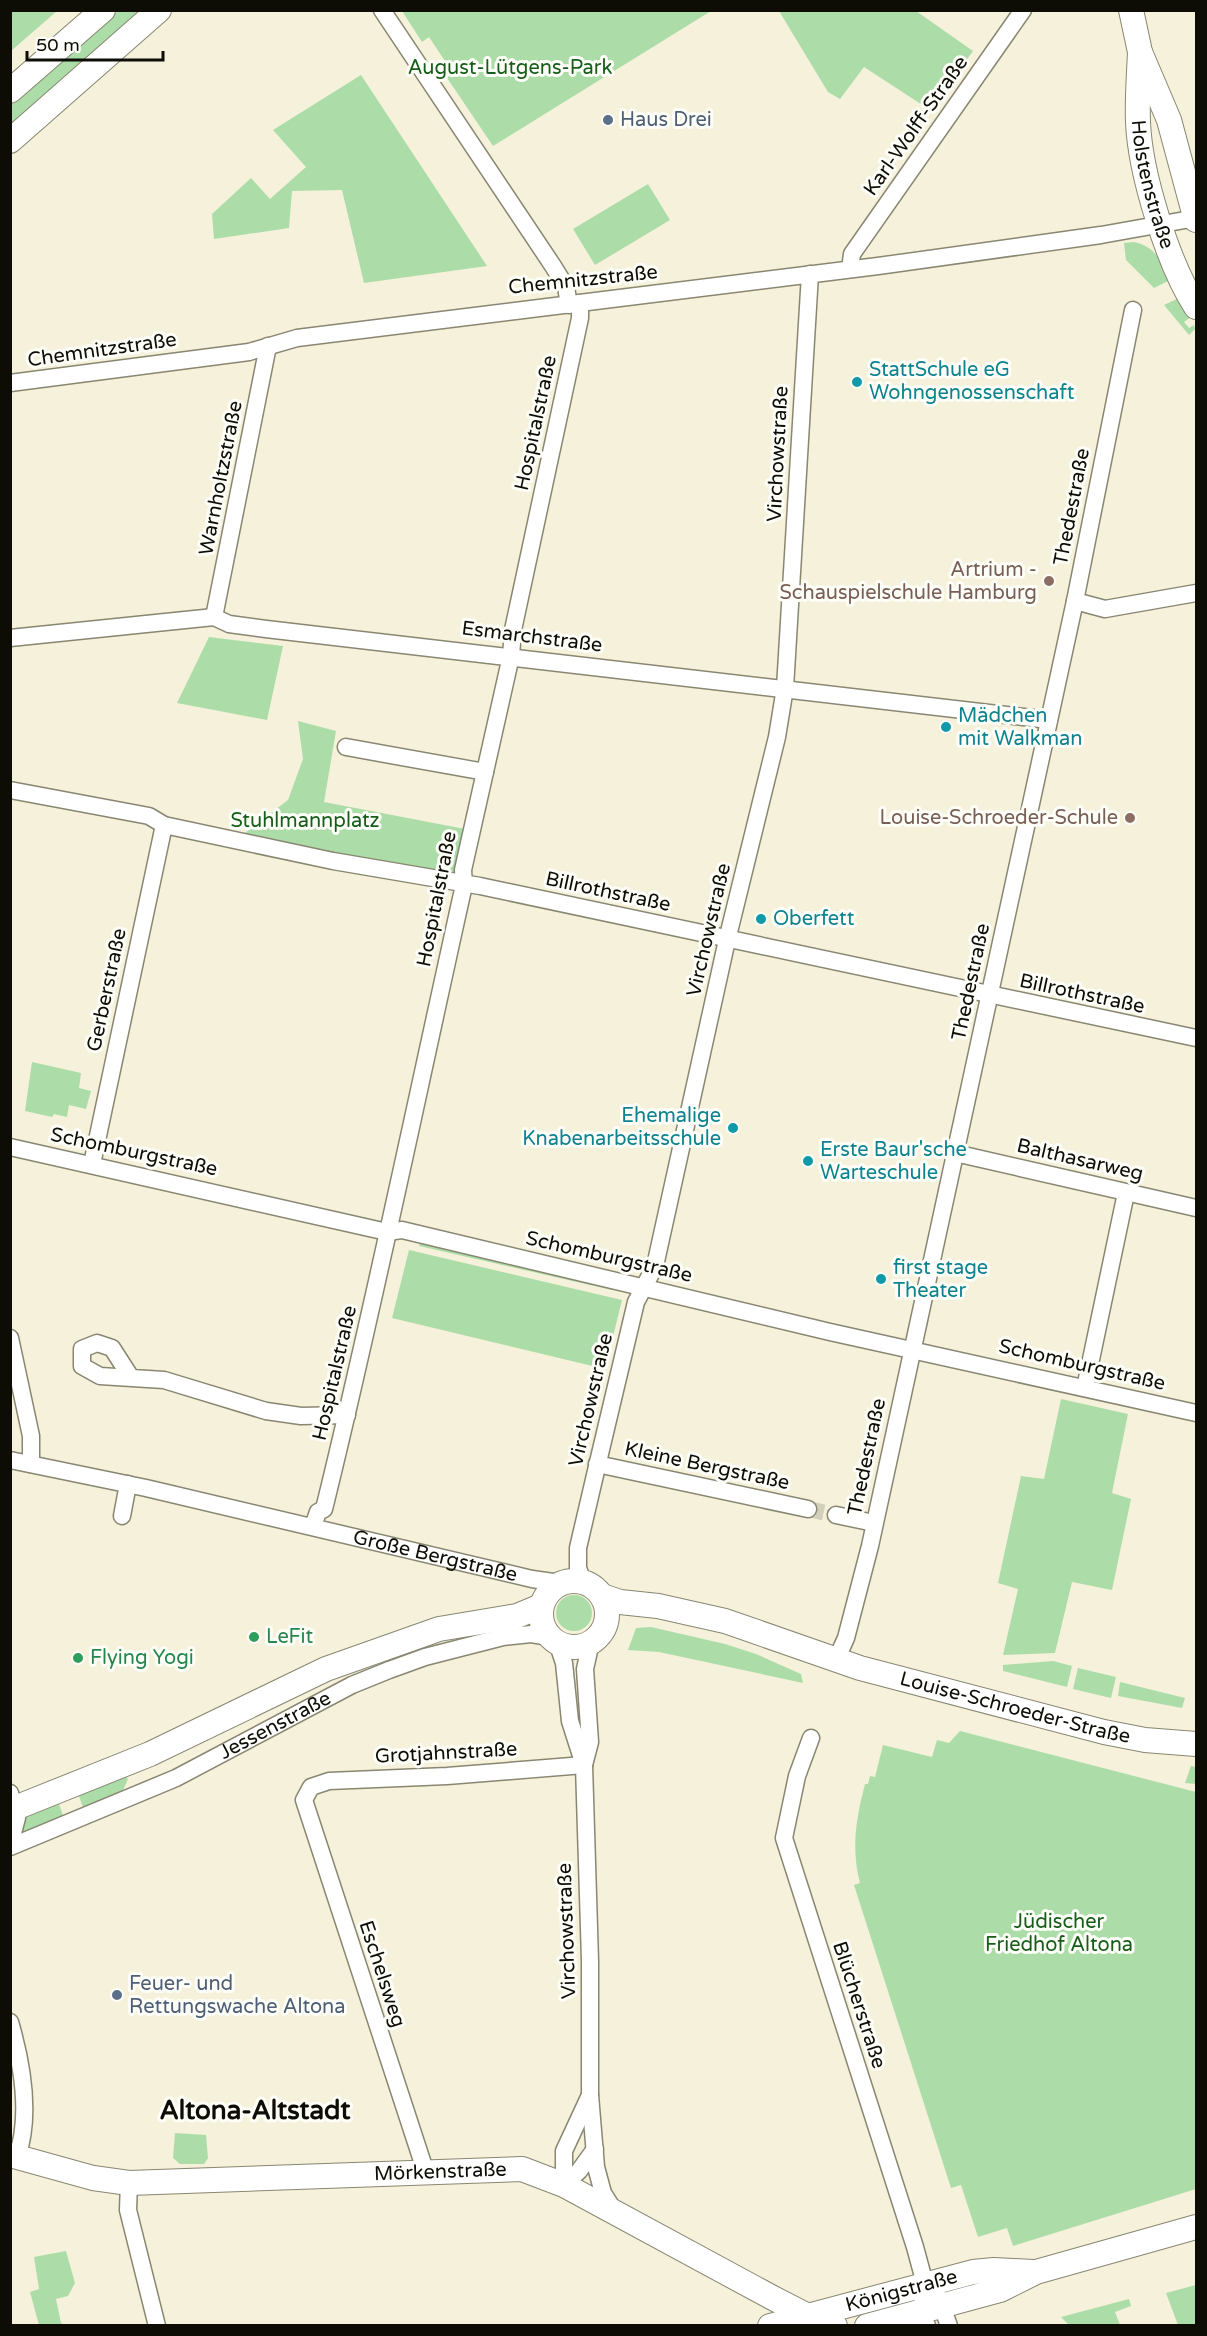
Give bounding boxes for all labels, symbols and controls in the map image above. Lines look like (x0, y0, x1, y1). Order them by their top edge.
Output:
scale bar (27, 24, 164, 62)
text: 50 m (36, 34, 80, 56)
street label: Karl-Wolff-Straße (859, 51, 973, 201)
park label: August-Lütgens-Park (408, 56, 612, 80)
place label: Haus Drei (620, 108, 712, 132)
marker: Haus Drei (601, 113, 615, 127)
street label: Holstenstraße (1126, 119, 1179, 252)
street label: Chemnitzstraße (507, 260, 659, 300)
street label: Chemnitzstraße (26, 328, 178, 372)
street label: Hospitalstraße (510, 353, 562, 493)
place label: StattSchule eG Wohngenossenschaft (869, 358, 1075, 405)
marker: StattSchule eG Wohngenossenschaft (850, 375, 864, 389)
street label: Virchowstraße (762, 385, 794, 523)
street label: Warnholtzstraße (194, 399, 248, 557)
street label: Thedestraße (1049, 446, 1095, 568)
place label: Artrium - Schauspielschule Hamburg (779, 558, 1037, 605)
marker: Artrium - Schauspielschule Hamburg (1042, 574, 1056, 588)
street label: Esmarchstraße (460, 616, 604, 658)
place label: Mädchen mit Walkman (958, 704, 1083, 751)
marker: Mädchen mit Walkman (939, 720, 953, 734)
place label: Louise-Schroeder-Schule (880, 806, 1118, 830)
park label: Stuhlmannplatz (230, 809, 380, 833)
marker: Louise-Schroeder-Schule (1123, 811, 1137, 825)
street label: Hospitalstraße (412, 829, 462, 969)
street label: Virchowstraße (682, 861, 736, 999)
street label: Billrothstraße (543, 867, 673, 917)
place label: Oberfett (773, 907, 855, 931)
marker: Oberfett (754, 912, 768, 926)
street label: Thedestraße (947, 921, 995, 1043)
street label: Gerberstraße (82, 926, 132, 1054)
street label: Billrothstraße (1017, 969, 1147, 1019)
place label: Ehemalige Knabenarbeitsschule (522, 1104, 721, 1151)
marker: Ehemalige Knabenarbeitsschule (726, 1121, 740, 1135)
street label: Schomburgstraße (48, 1123, 220, 1181)
street label: Balthasarweg (1014, 1134, 1146, 1186)
place label: Erste Baur'sche Warteschule (820, 1138, 967, 1185)
marker: Erste Baur'sche Warteschule (801, 1154, 815, 1168)
street label: Schomburgstraße (523, 1226, 695, 1288)
place label: first stage Theater (893, 1256, 988, 1303)
marker: first stage Theater (874, 1272, 888, 1286)
street label: Hospitalstraße (308, 1303, 362, 1443)
street label: Virchowstraße (564, 1331, 618, 1469)
street label: Schomburgstraße (996, 1334, 1168, 1396)
street label: Thedestraße (843, 1396, 891, 1518)
street label: Kleine Bergstraße (622, 1437, 792, 1495)
street label: Große Bergstraße (351, 1525, 520, 1587)
place label: LeFit (266, 1625, 314, 1649)
marker: LeFit (247, 1630, 261, 1644)
place label: Flying Yogi (90, 1646, 194, 1670)
marker: Flying Yogi (71, 1651, 85, 1665)
street label: Louise-Schroeder-Straße (897, 1667, 1132, 1749)
street label: Jessenstraße (215, 1686, 335, 1765)
street label: Grotjahnstraße (374, 1737, 518, 1769)
street label: Virchowstraße (553, 1862, 581, 2000)
park label: Jüdischer Friedhof Altona (985, 1910, 1133, 1957)
street label: Eschelsweg (354, 1918, 410, 2030)
street label: Blücherstraße (827, 1938, 891, 2072)
place label: Feuer- und Rettungswache Altona (129, 1972, 346, 2019)
marker: Feuer- und Rettungswache Altona (110, 1988, 124, 2002)
district label: Altona-Altstadt (160, 2095, 350, 2126)
street label: Mörkenstraße (374, 2158, 507, 2186)
street label: Königstraße (843, 2265, 960, 2317)

